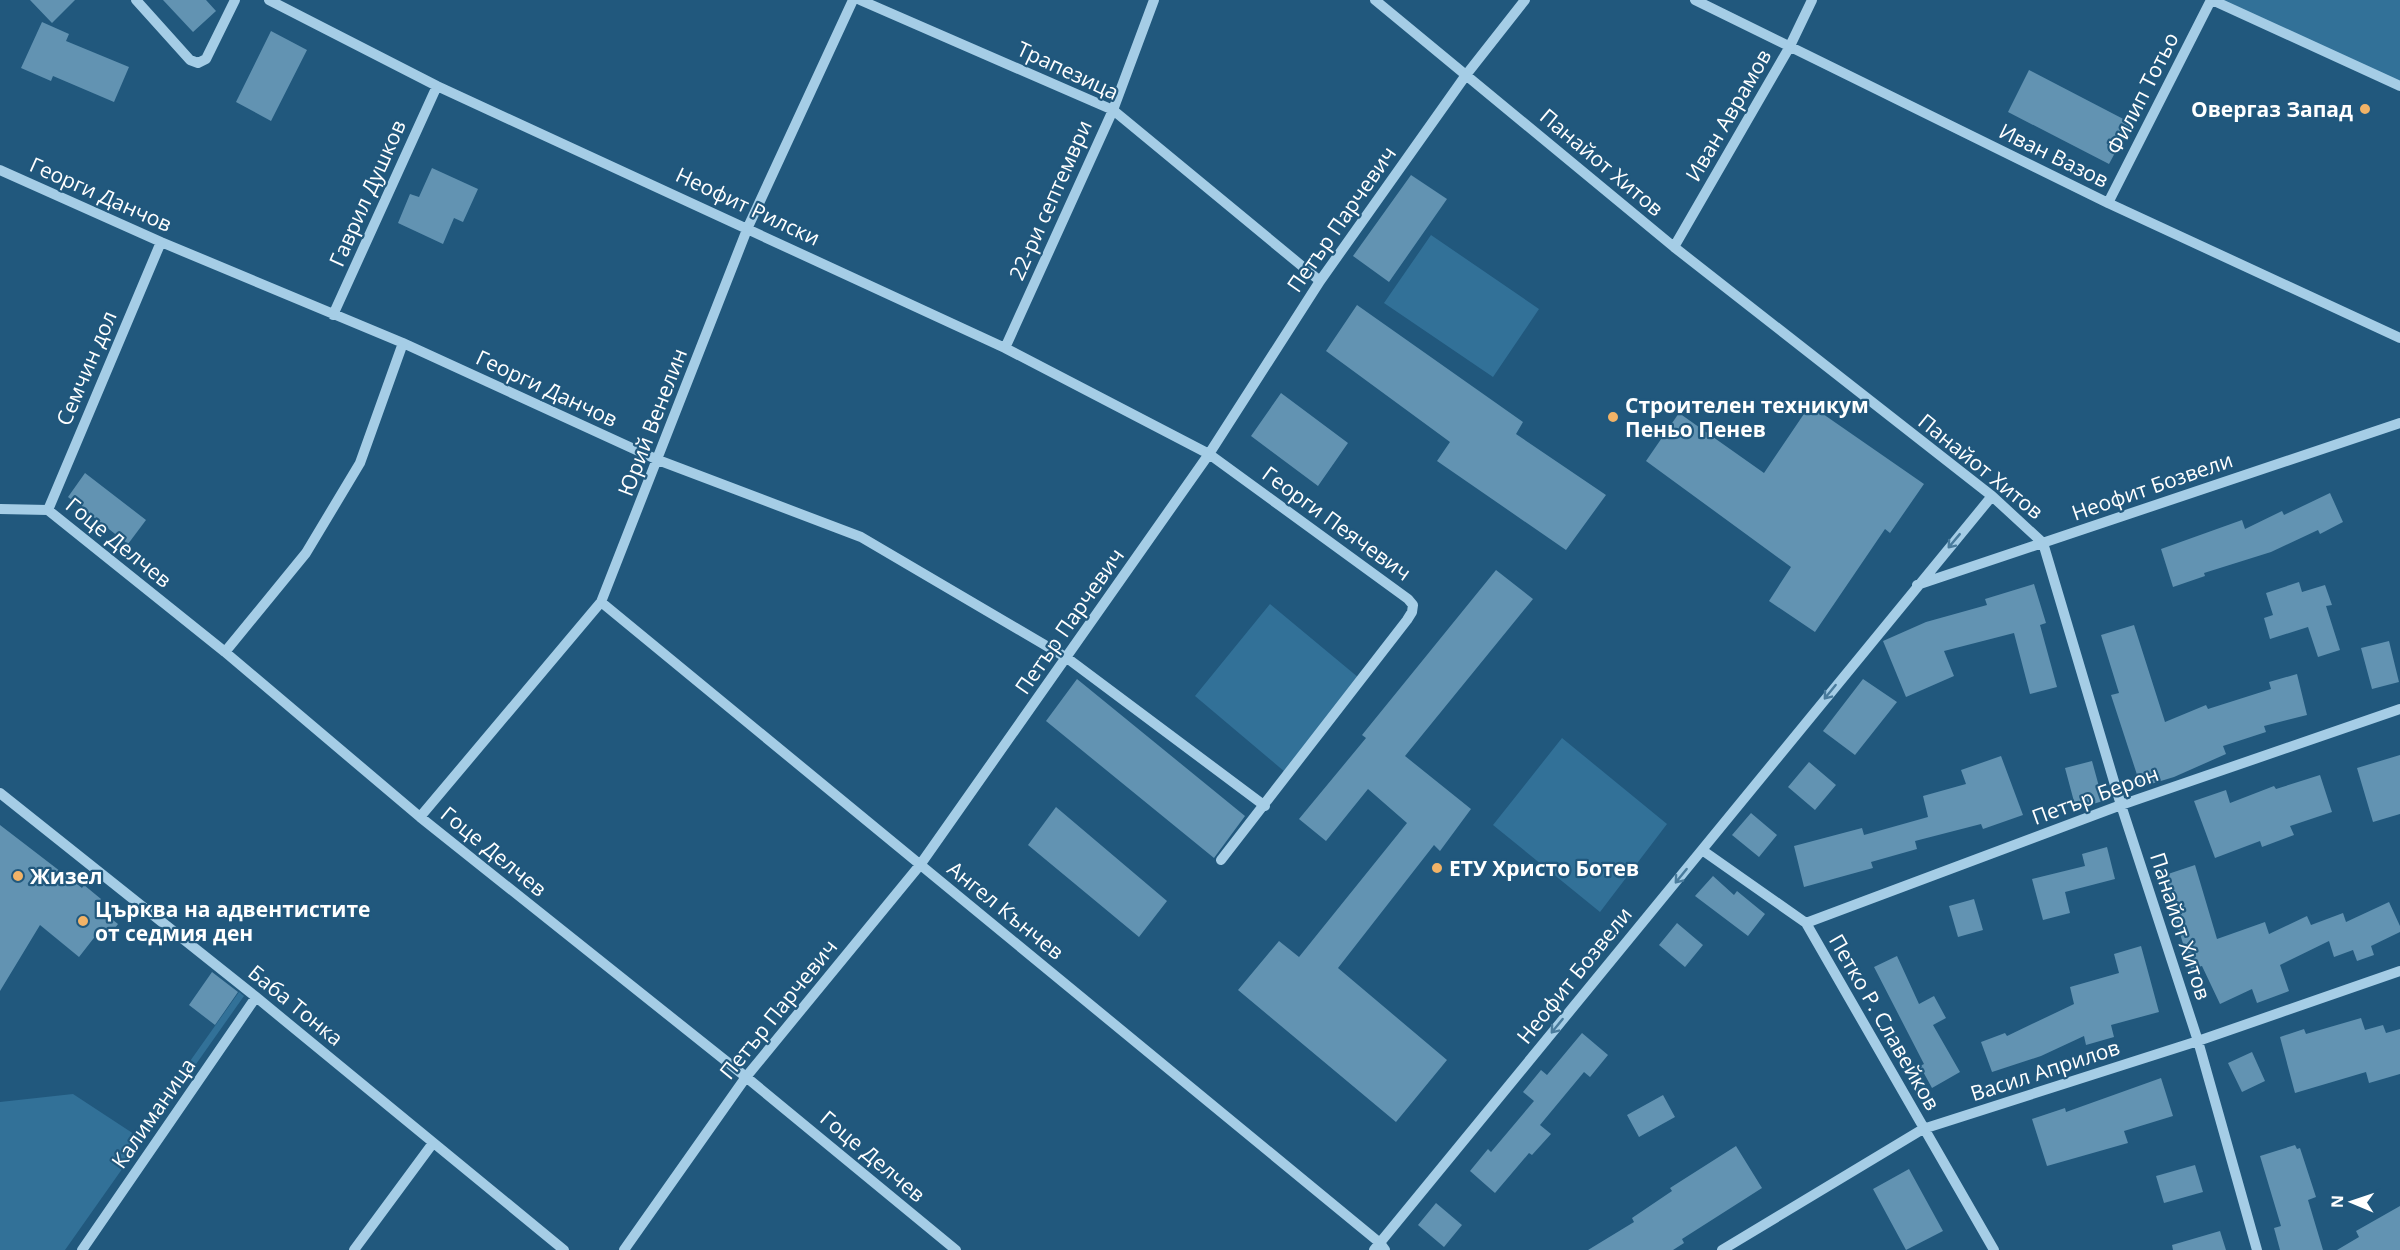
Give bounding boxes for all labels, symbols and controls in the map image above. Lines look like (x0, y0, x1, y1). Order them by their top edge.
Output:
street label: Филип Тотьо (2099, 27, 2185, 159)
street label: Трапезица (1013, 34, 1123, 106)
street label: Иван Аврамов (1679, 44, 1777, 186)
place label: Овергаз Запад (2191, 95, 2353, 123)
street label: Панайот Хитов (1534, 102, 1670, 222)
marker: Овергаз Запад (2358, 102, 2372, 116)
street label: Гаврил Душков (322, 115, 412, 271)
street label: 22-ри септември (1002, 115, 1098, 285)
street label: Иван Вазов (1995, 116, 2113, 194)
street label: Петър Парчевич (1280, 140, 1402, 298)
street label: Георги Данчов (25, 150, 177, 238)
street label: Неофит Рилски (671, 160, 825, 252)
street label: Семчин дол (49, 306, 123, 430)
street label: Георги Данчов (472, 343, 622, 433)
street label: Юрий Венелин (611, 344, 693, 500)
place label: Строителен техникум Пеньо Пенев (1625, 391, 1869, 443)
street label: Панайот Хитов (1913, 407, 2049, 525)
marker: Строителен техникум Пеньо Пенев (1606, 410, 1620, 424)
street label: Неофит Бозвели (2068, 445, 2236, 527)
street label: Георги Пеячевич (1257, 460, 1417, 586)
street label: Гоце Делчев (60, 491, 178, 593)
one-way arrow (1947, 533, 1961, 548)
street label: Петър Парчевич (1008, 542, 1130, 700)
one-way arrow (1823, 684, 1837, 699)
street label: Петър Берон (2028, 759, 2162, 831)
street label: Гоце Делчев (435, 800, 553, 902)
street label: Панайот Хитов (2144, 849, 2218, 1003)
street label: Ангел Кънчев (942, 854, 1070, 966)
place label: ЕТУ Христо Ботев (1449, 854, 1639, 882)
marker: ЕТУ Христо Ботев (1430, 861, 1444, 875)
place label: Жизел (30, 862, 103, 890)
one-way arrow (1674, 868, 1687, 884)
marker: Жизел (11, 869, 25, 883)
place label: Църква на адвентистите от седмия ден (95, 895, 370, 947)
street label: Неофит Бозвели (1510, 901, 1638, 1049)
marker: Църква на адвентистите от седмия ден (76, 914, 90, 928)
street label: Петко Р. Славейков (1823, 929, 1947, 1115)
street label: Петър Парчевич (713, 933, 843, 1085)
street label: Баба Тонка (243, 958, 349, 1052)
one-way arrow (1551, 1018, 1564, 1034)
street label: Васил Априлов (1967, 1033, 2123, 1107)
street label: Калиманица (105, 1052, 201, 1174)
street label: Гоце Делчев (815, 1104, 931, 1208)
north arrow (2322, 1172, 2382, 1232)
text: N (2326, 1195, 2348, 1208)

